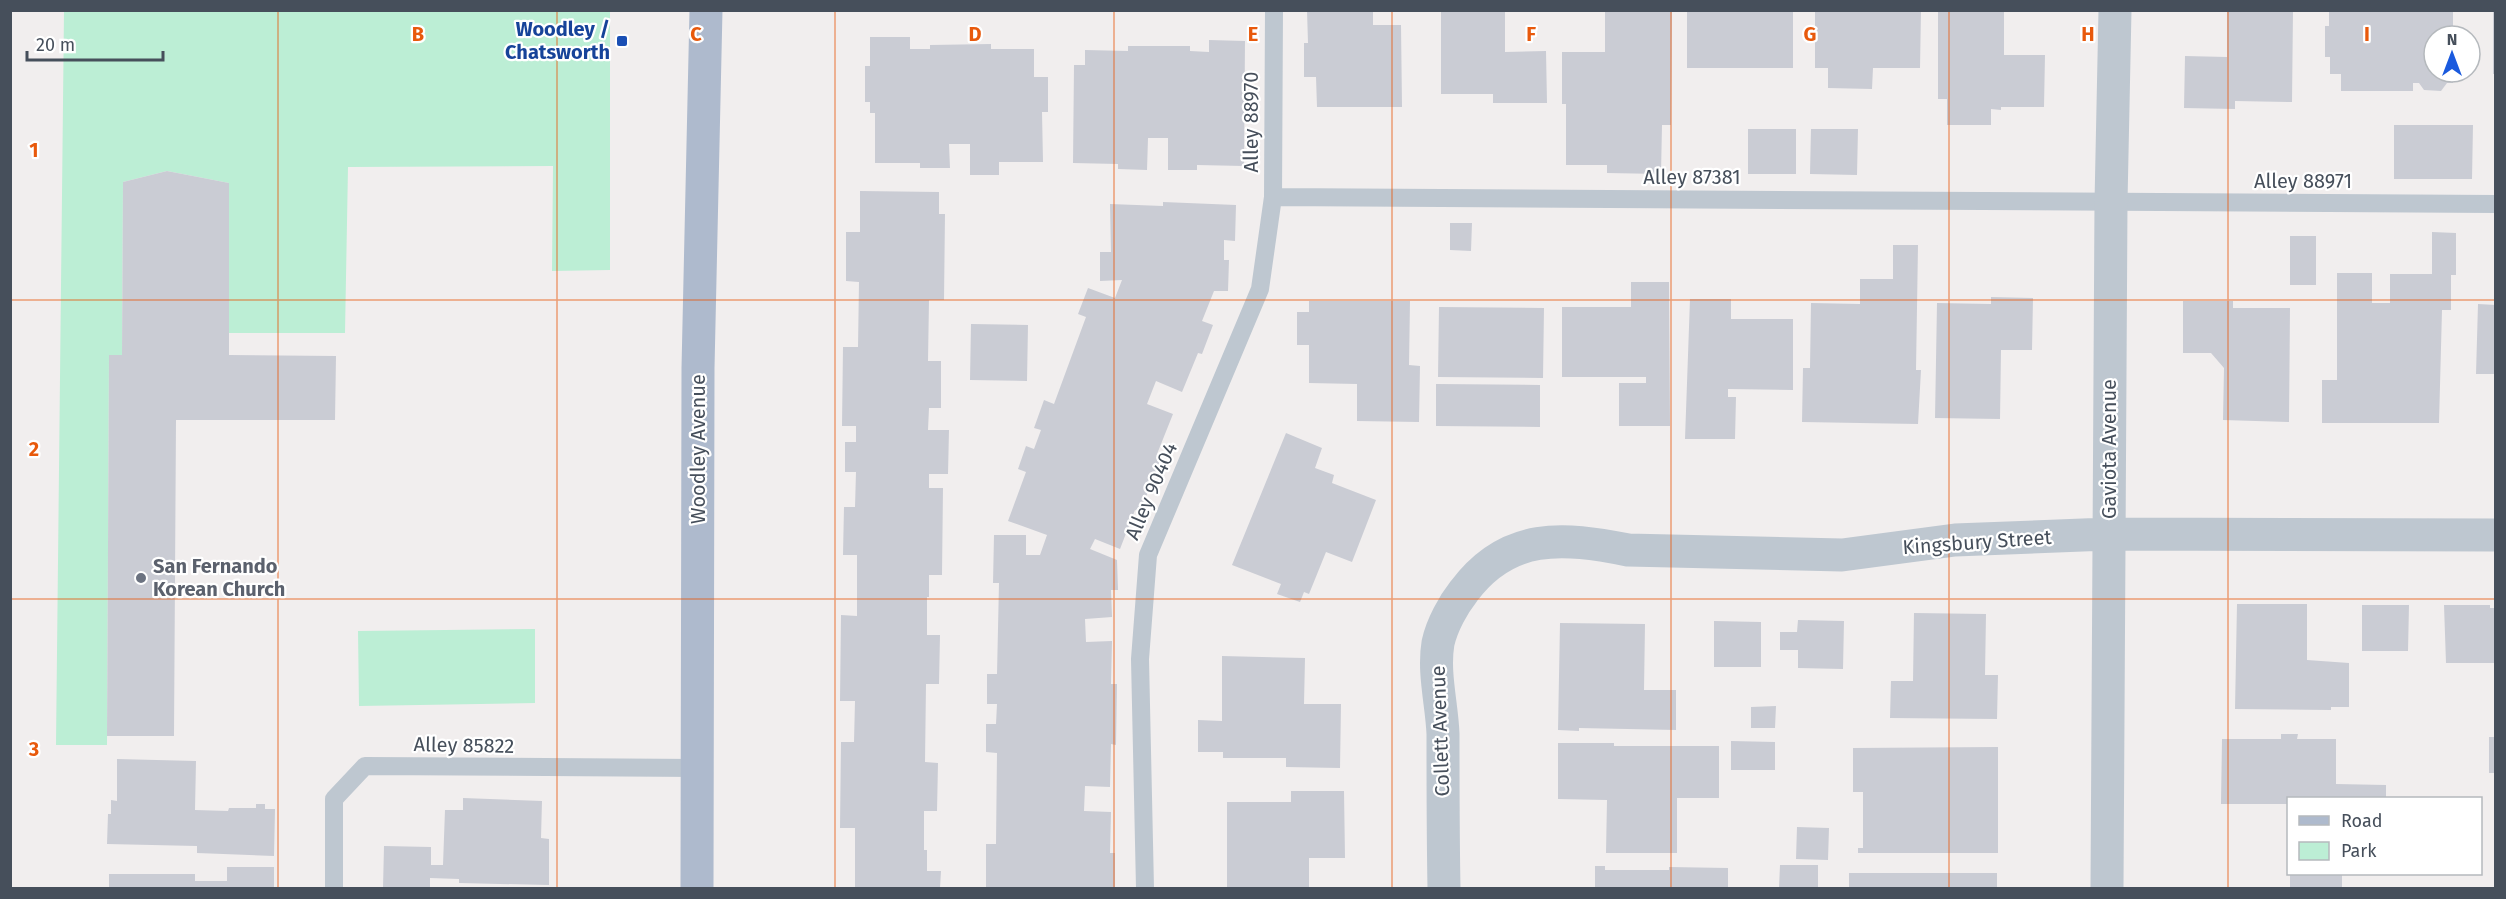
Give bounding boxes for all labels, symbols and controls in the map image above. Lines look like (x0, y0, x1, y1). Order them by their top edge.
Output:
place label: Woodley / Chatsworth (505, 17, 610, 64)
text: B (412, 22, 424, 46)
text: C (690, 22, 702, 46)
text: D (968, 22, 982, 46)
text: E (1248, 22, 1258, 46)
text: F (1526, 22, 1536, 46)
text: G (1804, 22, 1816, 46)
text: H (2081, 22, 2095, 46)
text: I (2364, 22, 2370, 46)
scale bar (27, 24, 164, 62)
north arrow (2422, 24, 2482, 84)
text: N (2447, 30, 2457, 49)
text: 20 m (36, 34, 75, 56)
marker: Woodley / Chatsworth (615, 34, 629, 48)
street label: Alley 88970 (1239, 72, 1263, 172)
text: 1 (29, 138, 39, 162)
street label: Alley 87381 (1643, 165, 1741, 189)
street label: Alley 88971 (2254, 169, 2352, 193)
street label: Woodley Avenue (686, 374, 710, 524)
street label: Gaviota Avenue (2097, 379, 2121, 519)
text: 2 (29, 437, 39, 461)
street label: Alley 90404 (1120, 439, 1182, 543)
street label: Kingsbury Street (1902, 525, 2053, 559)
place label: San Fernando Korean Church (153, 554, 285, 601)
marker: San Fernando Korean Church (134, 571, 148, 585)
street label: Collett Avenue (1426, 665, 1454, 797)
street label: Alley 85822 (413, 732, 515, 758)
text: 3 (28, 737, 39, 761)
legend (2287, 797, 2482, 875)
text: Road (2341, 810, 2383, 832)
text: Park (2341, 840, 2377, 862)

